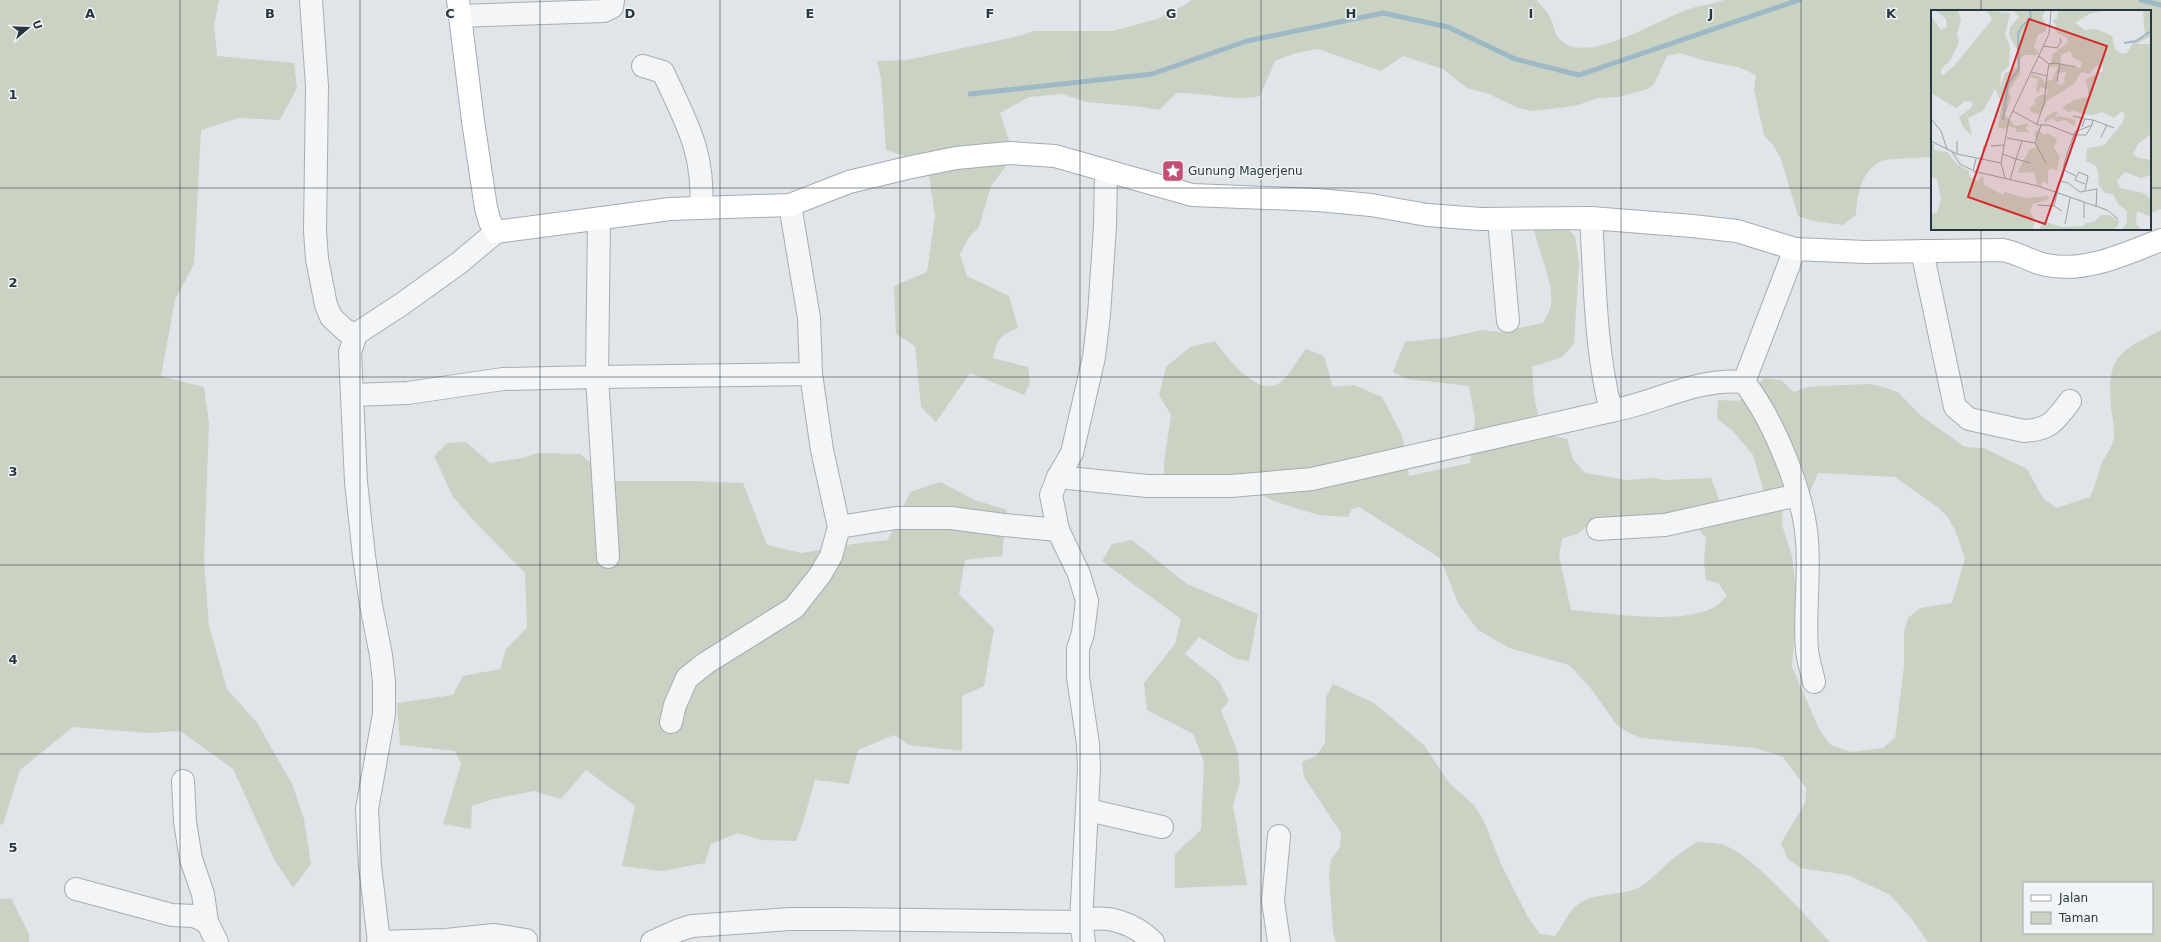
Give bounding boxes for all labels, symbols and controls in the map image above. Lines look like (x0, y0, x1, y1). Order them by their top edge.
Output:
text: A (85, 6, 95, 21)
text: B (265, 6, 275, 21)
text: C (445, 6, 455, 21)
text: D (625, 6, 636, 21)
text: E (806, 6, 814, 21)
text: F (986, 6, 994, 21)
text: G (1166, 6, 1176, 21)
text: H (1346, 6, 1356, 21)
text: I (1529, 6, 1533, 21)
text: J (1708, 6, 1713, 21)
text: K (1886, 6, 1897, 21)
north arrow (8, 8, 48, 48)
inset map (1931, 10, 2151, 230)
text: U (29, 19, 45, 31)
text: 1 (8, 87, 18, 102)
place icon: Gunung Magerjenu (1160, 158, 1186, 184)
place label: Gunung Magerjenu (1188, 164, 1303, 178)
text: 2 (8, 275, 18, 290)
text: 3 (8, 464, 18, 479)
text: 4 (8, 652, 18, 667)
text: 5 (8, 840, 18, 855)
legend (2023, 882, 2153, 934)
text: Jalan (2058, 891, 2088, 905)
text: Taman (2058, 911, 2098, 925)

